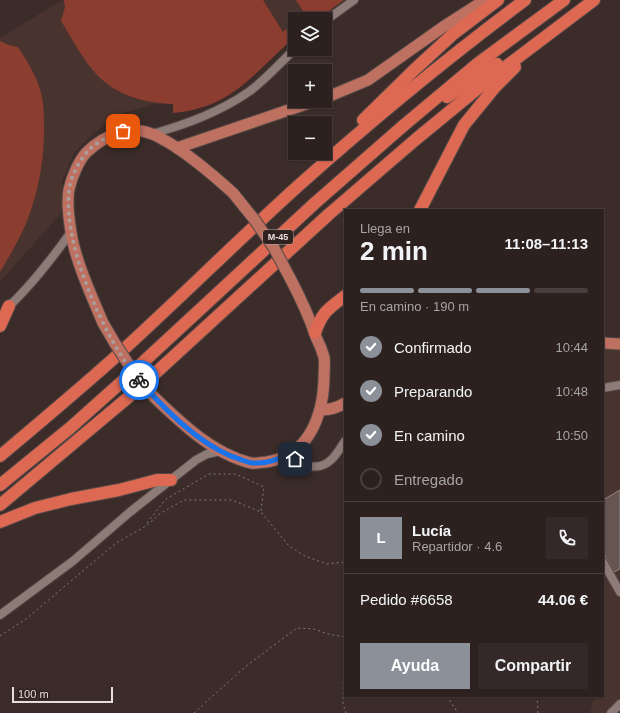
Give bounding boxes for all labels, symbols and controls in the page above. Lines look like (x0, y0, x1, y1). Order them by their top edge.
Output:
map controls (288, 12, 332, 160)
button: layers (288, 12, 332, 56)
button: + (288, 64, 332, 108)
pin (106, 114, 140, 148)
button: − (288, 116, 332, 160)
icon: bag (112, 120, 134, 142)
text: Llega en (360, 221, 410, 236)
road number: M-45 (263, 230, 293, 244)
text: 11:08–11:13 (505, 235, 588, 252)
text: 2 min (360, 236, 428, 266)
text: En camino · 190 m (360, 299, 469, 314)
icon: check (360, 336, 382, 358)
text: Confirmado (394, 339, 472, 356)
text: 10:44 (555, 340, 588, 355)
courier (119, 360, 159, 400)
icon: bike (128, 369, 150, 391)
icon: check (360, 380, 382, 402)
text: Preparando (394, 383, 472, 400)
text: 10:48 (555, 384, 588, 399)
icon: check (360, 424, 382, 446)
text: En camino (394, 427, 465, 444)
text: 10:50 (555, 428, 588, 443)
pin (278, 442, 312, 476)
icon: home (284, 448, 306, 470)
text: Entregado (394, 471, 463, 488)
button: phone (546, 517, 588, 559)
text: Lucía (412, 522, 451, 539)
text: L (376, 529, 386, 546)
text: Repartidor · 4.6 (412, 539, 502, 554)
text: Pedido #6658 (360, 591, 453, 608)
text: 44.06 € (538, 591, 588, 608)
button: Ayuda (360, 643, 470, 689)
button: Compartir (478, 643, 588, 689)
scale bar (12, 685, 113, 704)
text: 100 m (18, 688, 49, 700)

